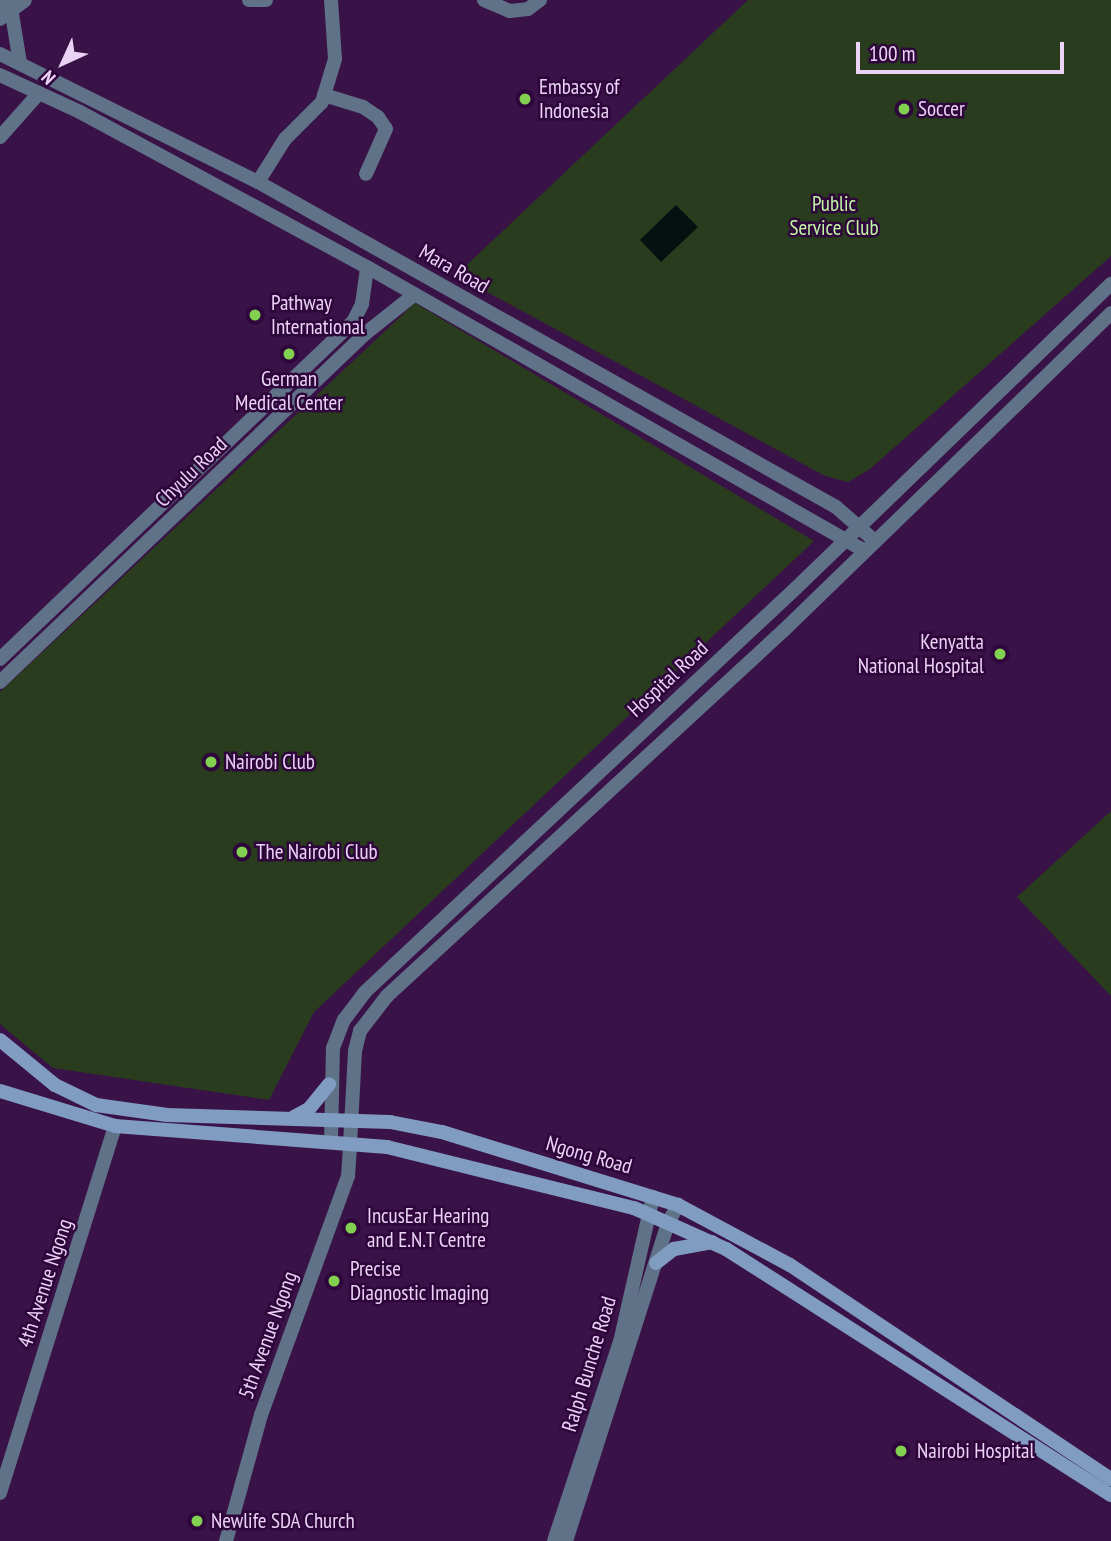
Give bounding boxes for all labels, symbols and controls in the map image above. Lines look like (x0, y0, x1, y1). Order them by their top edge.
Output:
north arrow (28, 28, 98, 98)
scale bar (859, 28, 1067, 72)
text: 100 m (869, 40, 915, 67)
text: N (36, 66, 60, 90)
place label: Embassy of Indonesia (539, 74, 620, 124)
marker: Embassy of Indonesia (517, 91, 533, 107)
place label: Soccer (918, 96, 965, 122)
marker: Soccer (896, 101, 912, 117)
park label: Public Service Club (789, 191, 879, 241)
street label: Mara Road (415, 239, 493, 299)
place label: Pathway International (271, 290, 365, 340)
marker: Pathway International (245, 305, 265, 325)
marker: German Medical Center (279, 344, 299, 364)
place label: German Medical Center (235, 366, 343, 416)
street label: Chyulu Road (150, 432, 232, 512)
place label: Kenyatta National Hospital (858, 629, 984, 679)
street label: Hospital Road (623, 636, 713, 722)
marker: Kenyatta National Hospital (990, 644, 1010, 664)
place label: Nairobi Club (225, 749, 315, 775)
marker: Nairobi Club (203, 754, 219, 770)
place label: The Nairobi Club (256, 839, 378, 865)
marker: The Nairobi Club (234, 844, 250, 860)
street label: Ngong Road (543, 1131, 635, 1179)
place label: IncusEar Hearing and E.N.T Centre (367, 1203, 489, 1253)
street label: 4th Avenue Ngong (12, 1215, 78, 1351)
marker: IncusEar Hearing and E.N.T Centre (341, 1218, 361, 1238)
place label: Precise Diagnostic Imaging (350, 1256, 490, 1306)
street label: 5th Avenue Ngong (233, 1268, 303, 1402)
marker: Precise Diagnostic Imaging (324, 1271, 344, 1291)
street label: Ralph Bunche Road (556, 1293, 622, 1435)
place label: Nairobi Hospital (917, 1438, 1034, 1464)
marker: Nairobi Hospital (891, 1441, 911, 1461)
place label: Newlife SDA Church (211, 1508, 355, 1534)
marker: Newlife SDA Church (189, 1513, 205, 1529)

